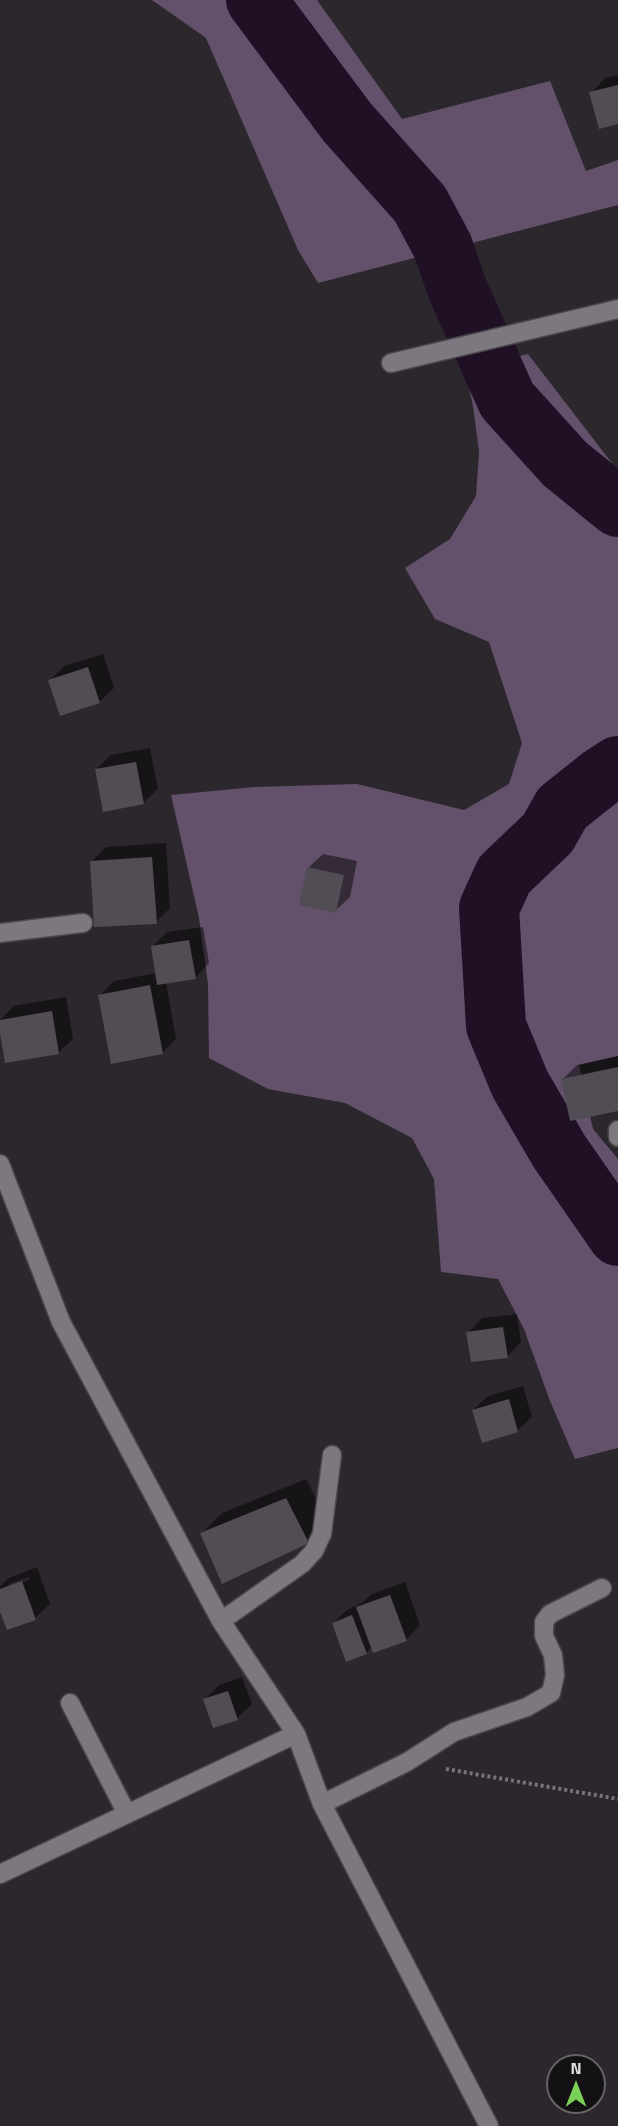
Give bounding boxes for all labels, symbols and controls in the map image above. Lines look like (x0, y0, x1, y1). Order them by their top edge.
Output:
north arrow (546, 2054, 606, 2114)
text: N (570, 2056, 582, 2080)

